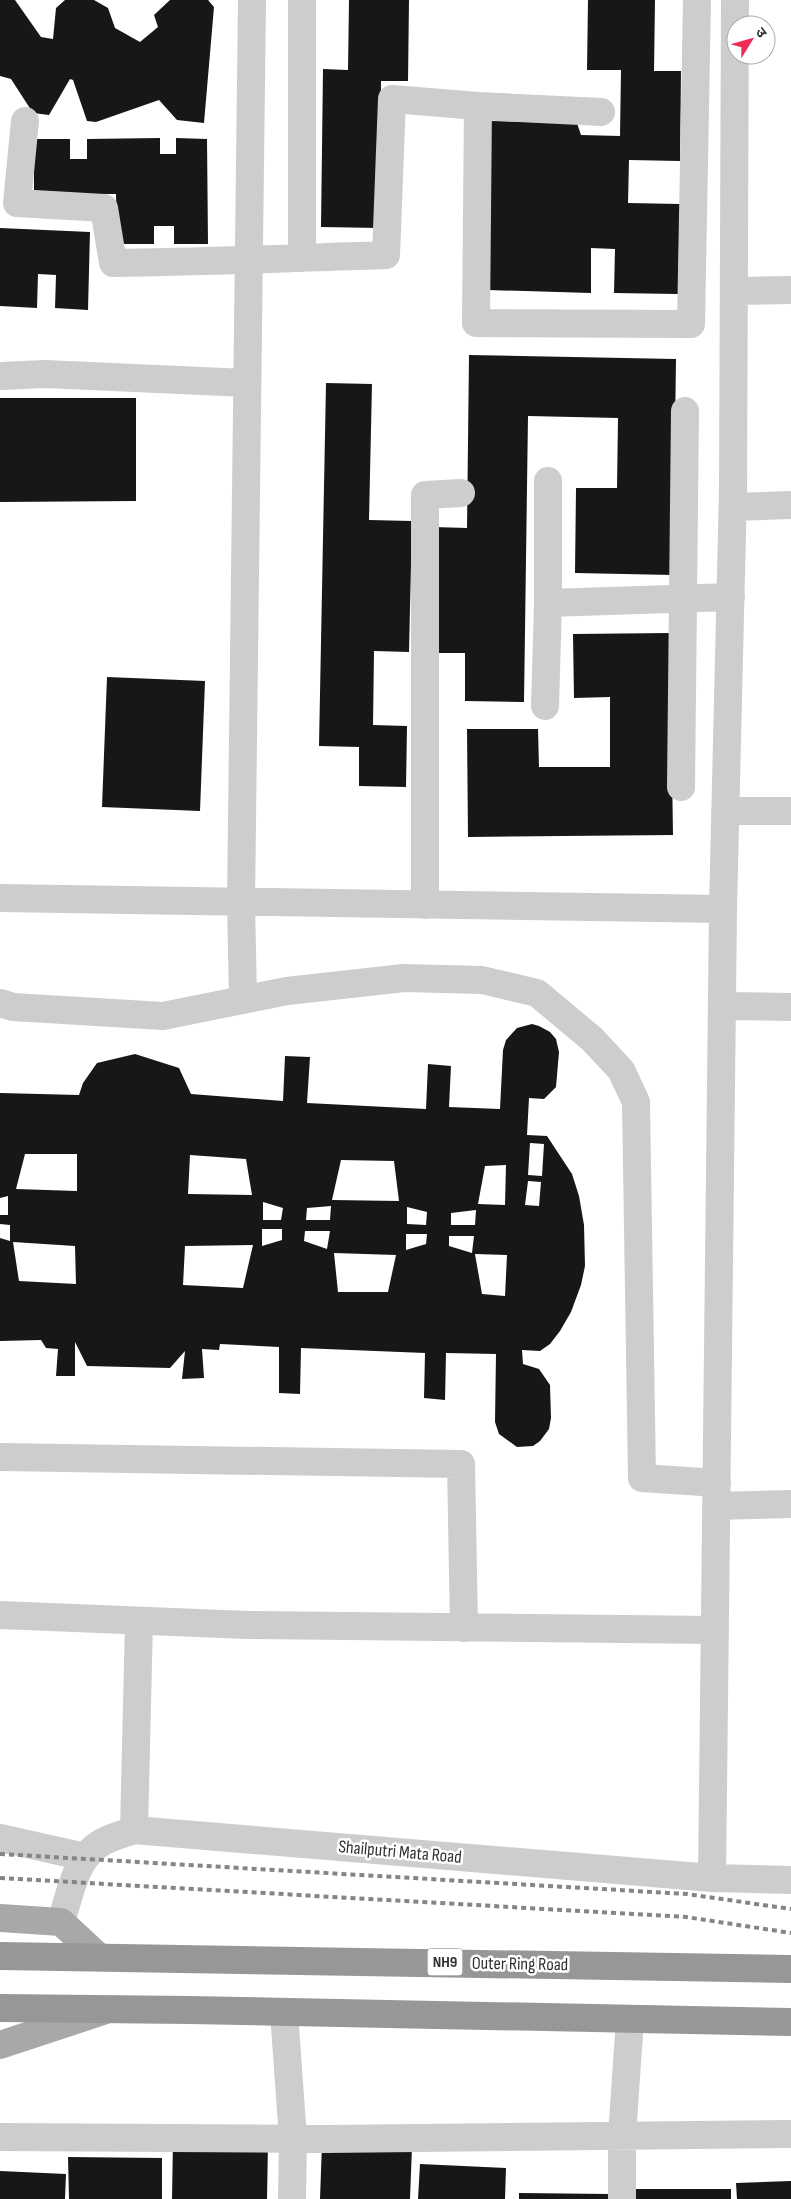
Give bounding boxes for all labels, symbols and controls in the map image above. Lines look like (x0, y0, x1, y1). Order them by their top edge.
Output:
north arrow (726, 15, 776, 65)
text: उ (752, 24, 771, 42)
street label: Shailputri Mata Road (337, 1836, 463, 1868)
road number: NH9 (428, 1948, 462, 1975)
street label: Outer Ring Road (472, 1953, 568, 1975)

